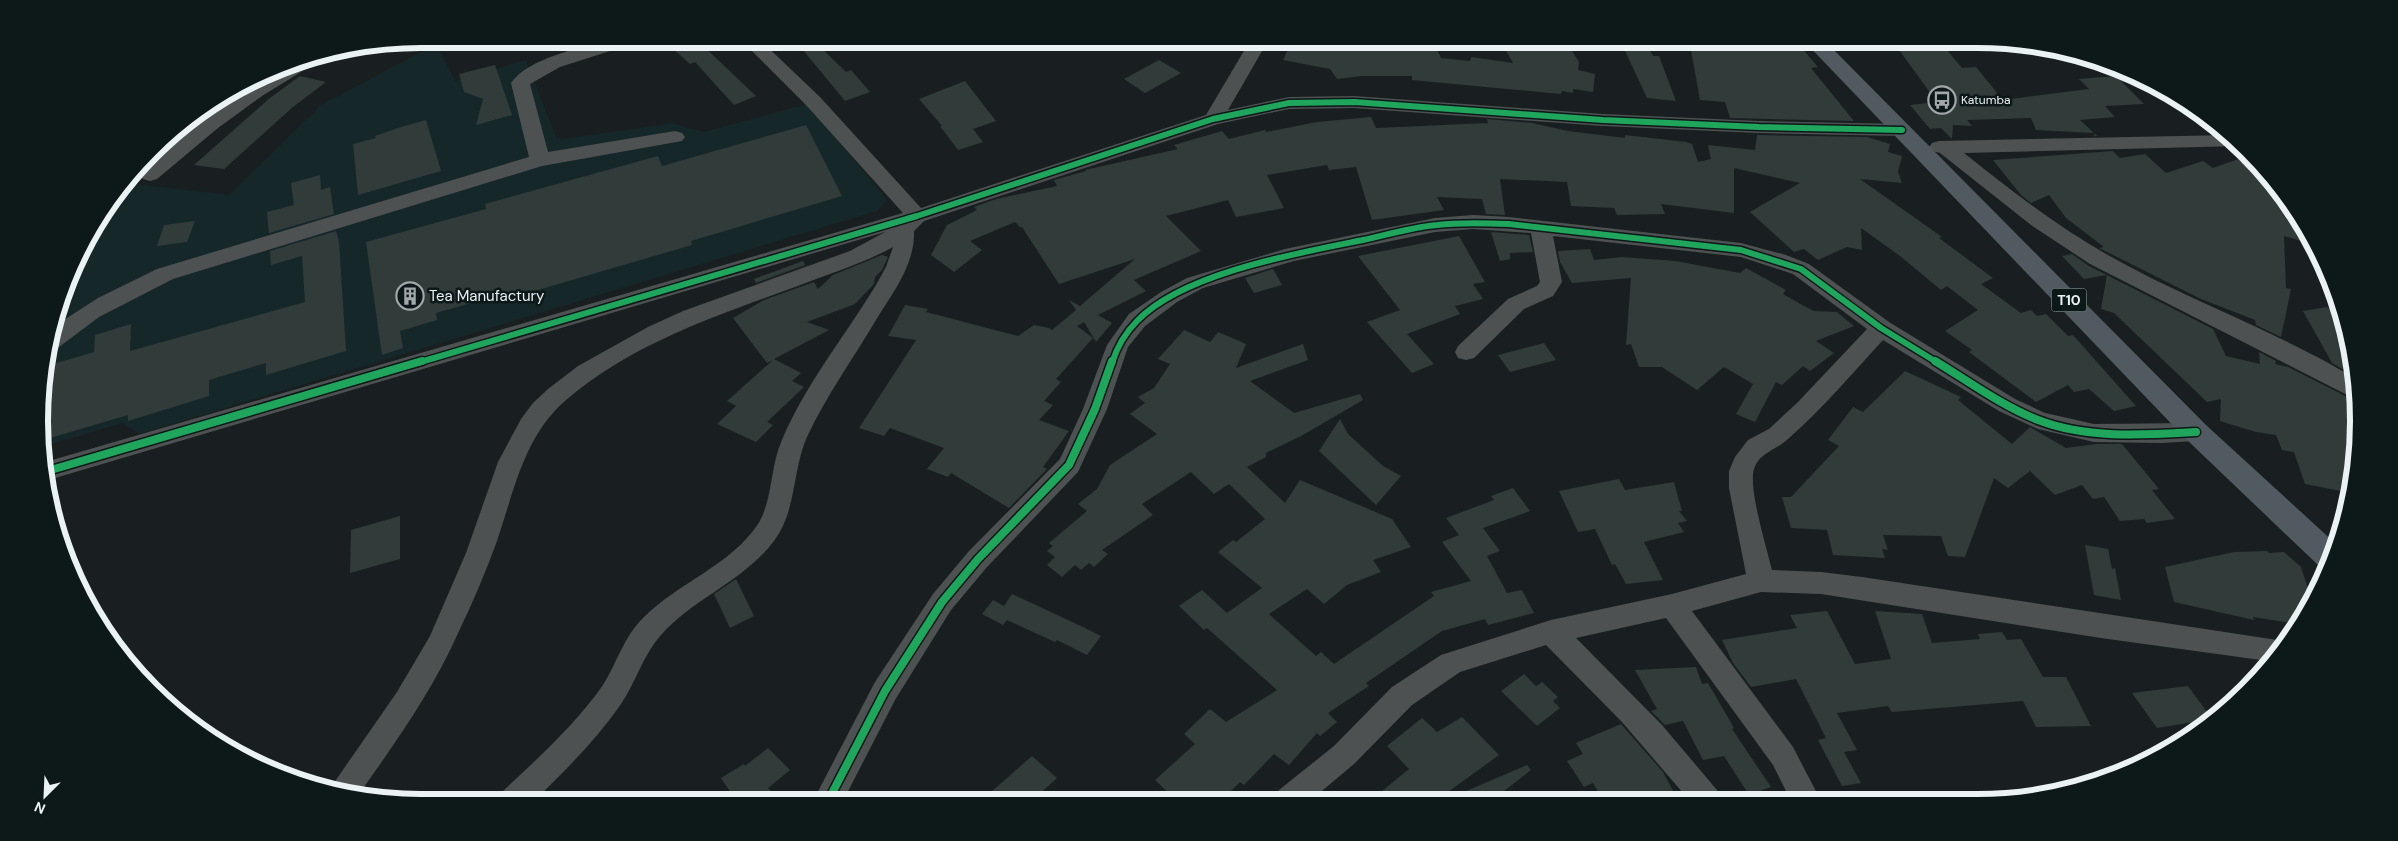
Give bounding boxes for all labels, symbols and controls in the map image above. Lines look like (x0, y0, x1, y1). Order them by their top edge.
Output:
bus stop icon: Katumba (1927, 85, 1957, 115)
place label: Katumba (1961, 92, 2010, 108)
building icon: Tea Manufactury (395, 281, 425, 311)
place label: Tea Manufactury (429, 286, 545, 306)
road number: T10 (2052, 288, 2086, 312)
north arrow (20, 771, 70, 821)
text: N (31, 798, 48, 818)

